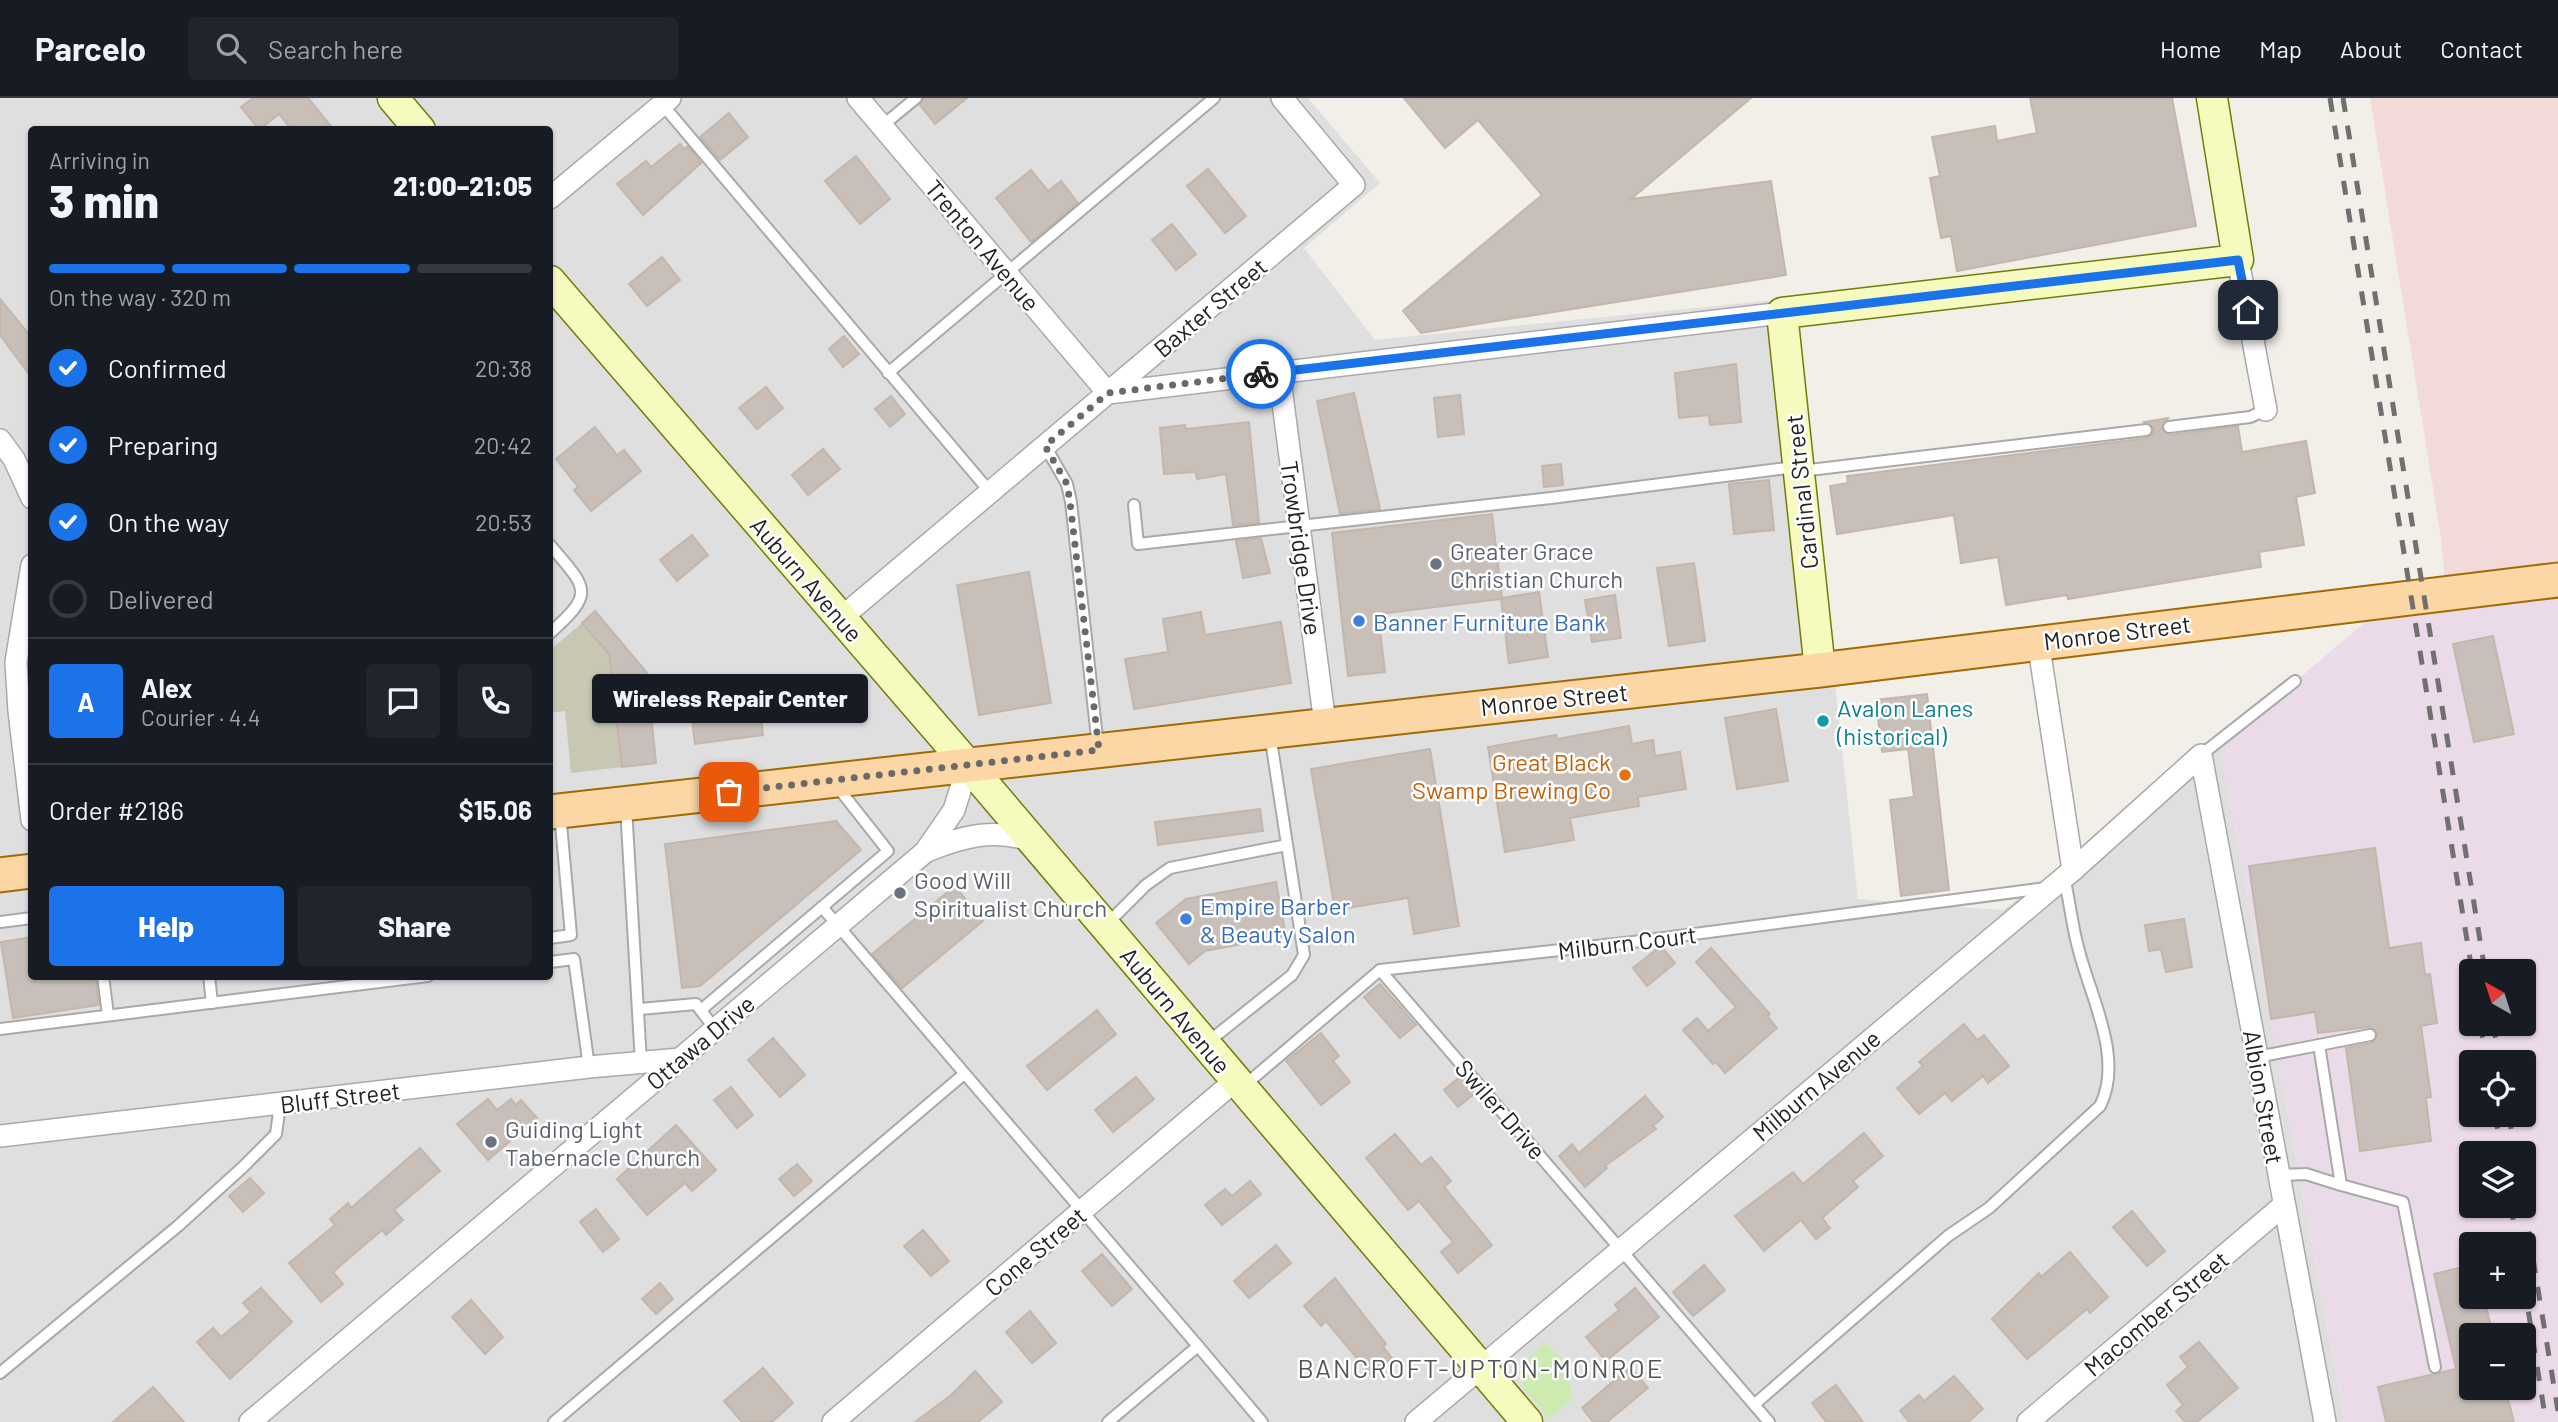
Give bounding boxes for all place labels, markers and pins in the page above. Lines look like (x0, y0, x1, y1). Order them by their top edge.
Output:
pin (2218, 280, 2278, 340)
place label: Greater Grace Christian Church (1450, 536, 1623, 593)
marker: Greater Grace Christian Church (1428, 556, 1444, 572)
place label: Banner Furniture Bank (1373, 607, 1606, 636)
marker: Banner Furniture Bank (1351, 613, 1367, 629)
callout: Wireless Repair Center (591, 673, 867, 722)
place label: Avalon Lanes (historical) (1836, 693, 1973, 750)
marker: Avalon Lanes (historical) (1815, 713, 1831, 729)
place label: Great Black Swamp Brewing Co (1412, 747, 1611, 804)
pin (699, 762, 759, 822)
marker: Great Black Swamp Brewing Co (1617, 767, 1633, 783)
place label: Good Will Spiritualist Church (914, 865, 1107, 922)
marker: Good Will Spiritualist Church (892, 885, 908, 901)
place label: Empire Barber & Beauty Salon (1200, 891, 1356, 948)
marker: Empire Barber & Beauty Salon (1178, 911, 1194, 927)
place label: Guiding Light Tabernacle Church (505, 1114, 700, 1171)
marker: Guiding Light Tabernacle Church (483, 1134, 499, 1150)

